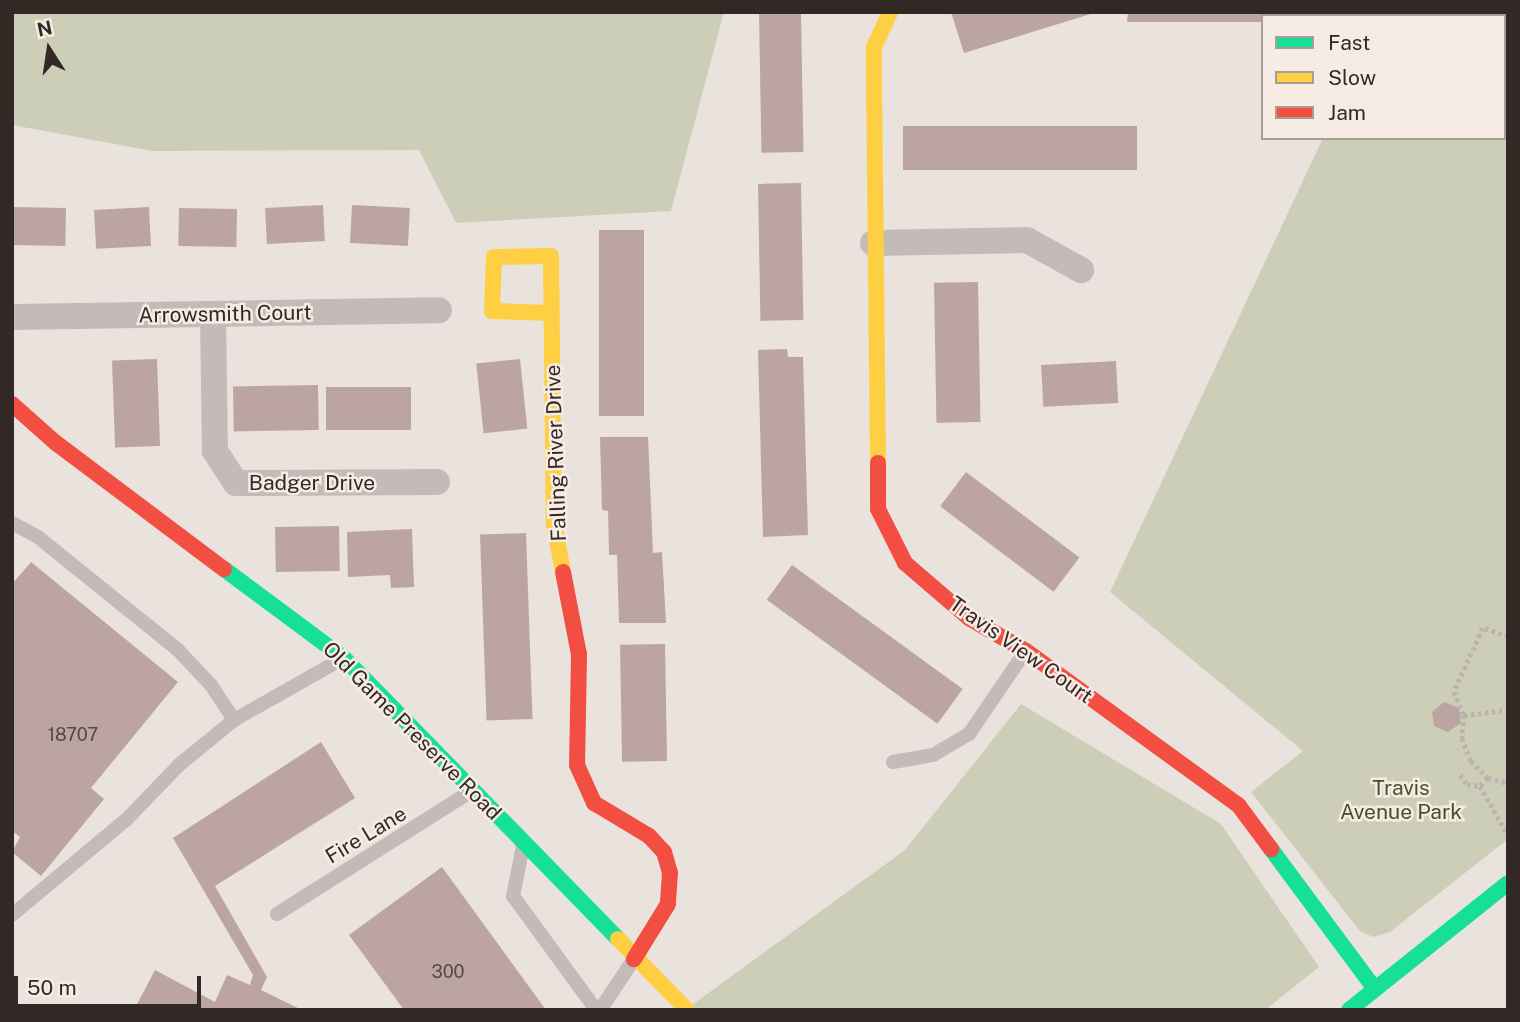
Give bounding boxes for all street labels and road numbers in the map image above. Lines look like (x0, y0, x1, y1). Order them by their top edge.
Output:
street label: Arrowsmith Court (138, 300, 312, 328)
street label: Falling River Drive (540, 364, 572, 542)
street label: Badger Drive (249, 470, 375, 496)
street label: Travis View Court (944, 591, 1098, 709)
street label: Old Game Preserve Road (317, 636, 507, 826)
street label: Fire Lane (321, 801, 411, 869)

